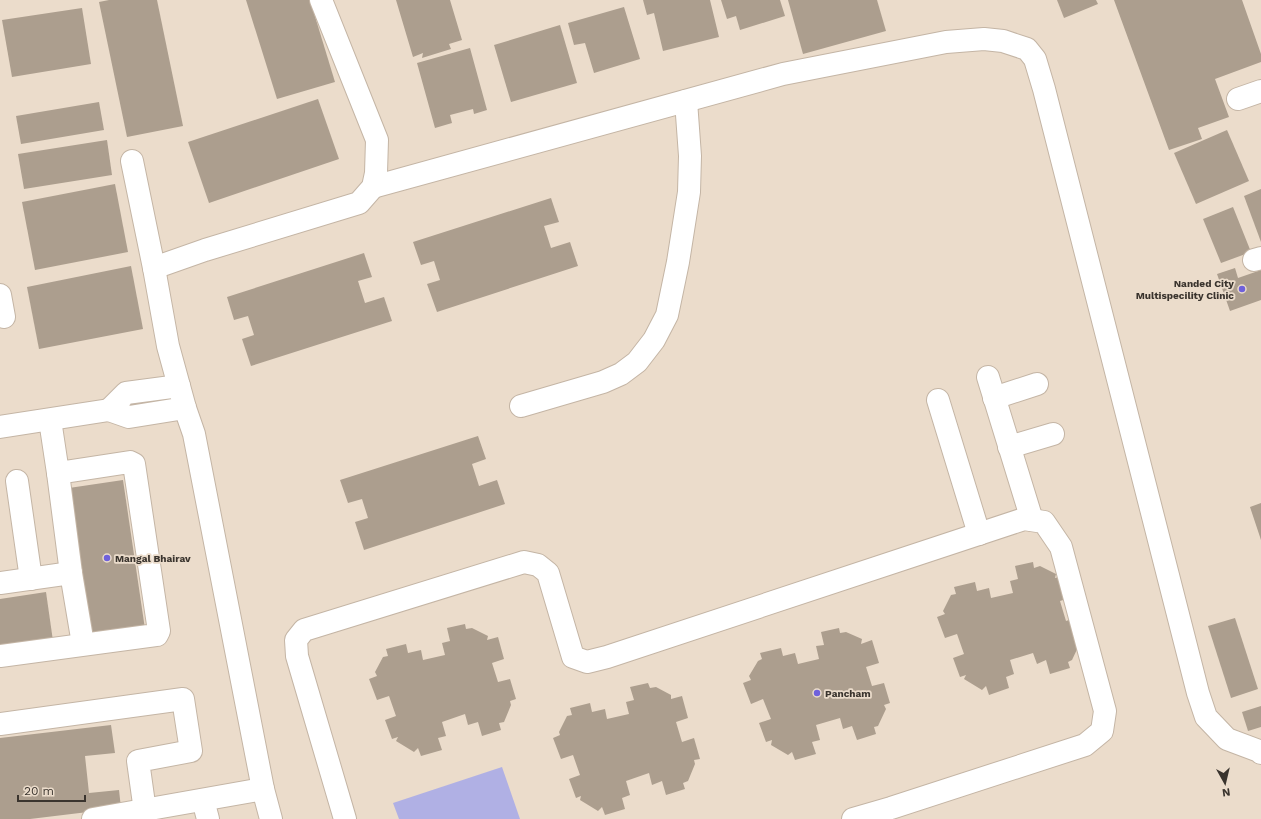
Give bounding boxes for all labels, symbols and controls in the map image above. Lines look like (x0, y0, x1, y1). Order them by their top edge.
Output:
place label: Nanded City Multispecility Clinic (1136, 278, 1234, 301)
marker: Nanded City Multispecility Clinic (1237, 284, 1247, 294)
marker: Mangal Bhairav (102, 553, 112, 563)
place label: Mangal Bhairav (115, 553, 191, 564)
marker: Pancham (812, 688, 822, 698)
place label: Pancham (825, 688, 871, 699)
north arrow (1205, 763, 1245, 803)
scale bar (18, 777, 85, 803)
text: 20 m (24, 784, 54, 798)
text: N (1221, 785, 1231, 799)

